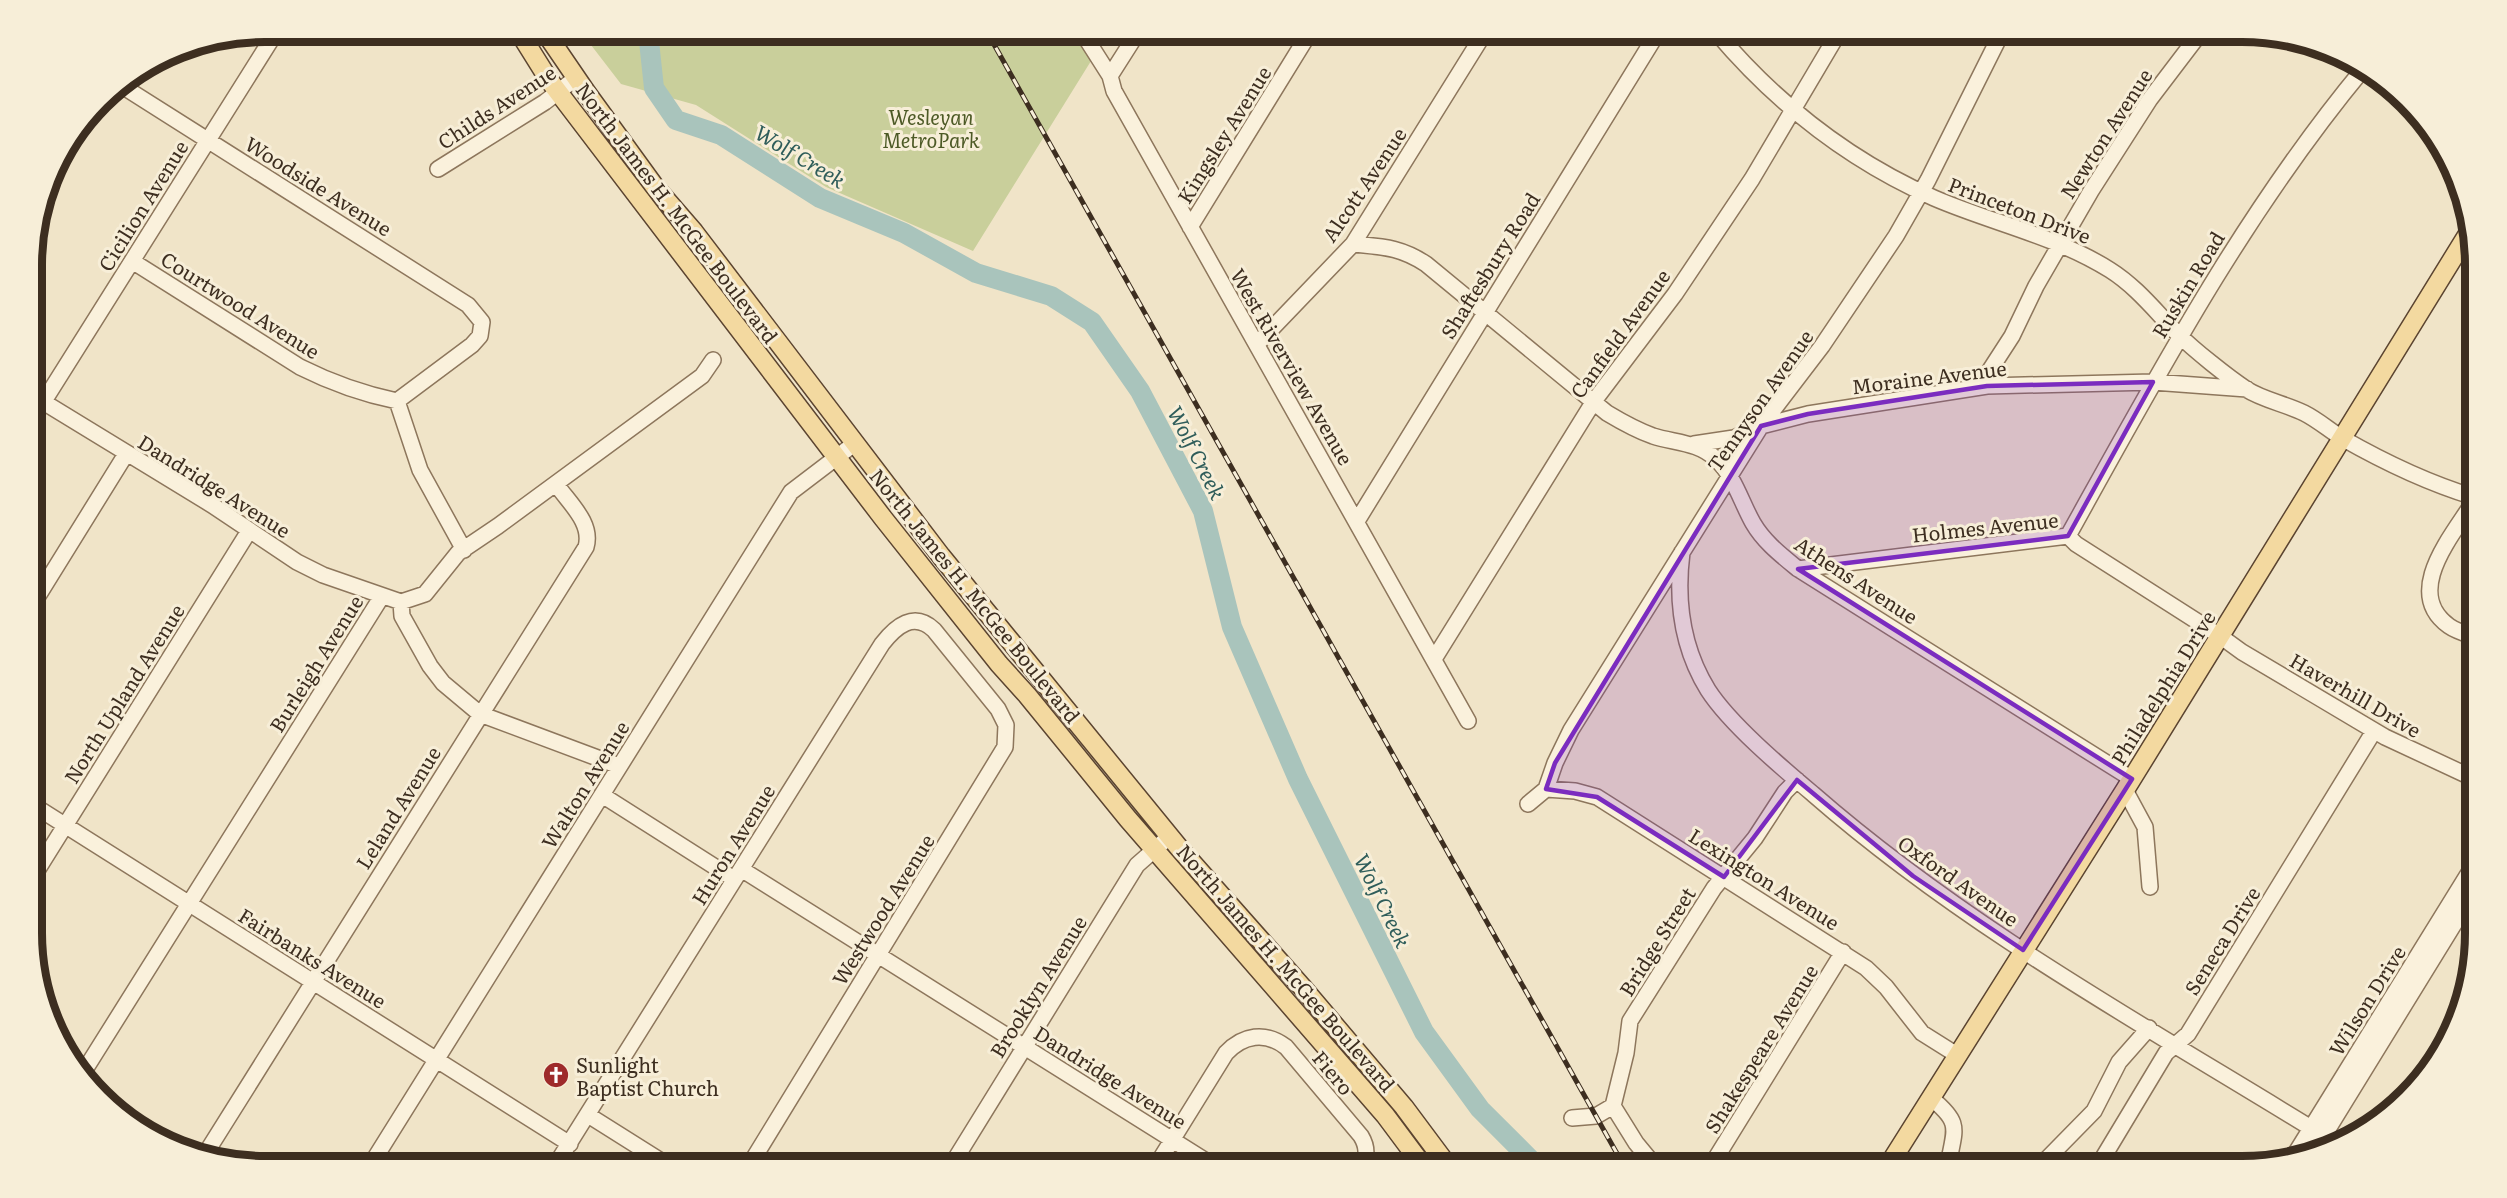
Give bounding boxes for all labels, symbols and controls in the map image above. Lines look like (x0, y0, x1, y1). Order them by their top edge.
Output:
street label: Childs Avenue (431, 56, 561, 156)
street label: Kingsley Avenue (1169, 59, 1277, 209)
street label: Newton Avenue (2052, 62, 2158, 204)
street label: North James H. McGee Boulevard (570, 75, 786, 349)
park label: Wesleyan MetroPark (882, 101, 980, 154)
water label: Wolf Creek (750, 116, 853, 195)
street label: Alcott Avenue (1313, 121, 1413, 247)
street label: Woodside Avenue (240, 128, 398, 242)
street label: Cicilion Avenue (90, 134, 194, 276)
street label: Princeton Drive (1944, 168, 2096, 250)
street label: Shaftesbury Road (1432, 186, 1546, 344)
street label: Ruskin Road (2143, 225, 2231, 343)
street label: Courtwood Avenue (156, 243, 326, 365)
street label: West Riverview Avenue (1224, 262, 1362, 470)
street label: Canfield Avenue (1562, 262, 1676, 404)
street label: Tennyson Avenue (1699, 323, 1819, 477)
street label: Moraine Avenue (1850, 352, 2008, 400)
water label: Wolf Creek (1161, 400, 1235, 505)
street label: Dandridge Avenue (133, 426, 297, 544)
street label: North James H. McGee Boulevard (864, 461, 1088, 729)
street label: Holmes Avenue (1910, 503, 2060, 549)
street label: Athens Avenue (1790, 528, 1924, 630)
street label: Burleigh Avenue (261, 589, 369, 737)
street label: North Upland Avenue (56, 597, 190, 789)
street label: Philadelphia Drive (2102, 604, 2222, 770)
street label: Haverhill Drive (2285, 644, 2427, 744)
street label: Walton Avenue (533, 714, 635, 854)
street label: Leland Avenue (347, 740, 447, 874)
street label: Huron Avenue (683, 778, 781, 910)
street label: Lexington Avenue (1684, 820, 1846, 936)
street label: Oxford Avenue (1893, 827, 2025, 933)
street label: Westwood Avenue (823, 828, 941, 990)
street label: North James H. McGee Boulevard (1171, 836, 1403, 1098)
water label: Wolf Creek (1348, 848, 1420, 953)
street label: Seneca Drive (2176, 880, 2266, 1000)
street label: Bridge Street (1610, 881, 1702, 1001)
street label: Fairbanks Avenue (233, 899, 393, 1015)
street label: Brooklyn Avenue (981, 909, 1093, 1063)
street label: Wilson Drive (2320, 939, 2412, 1061)
street label: Shakespeare Avenue (1696, 958, 1824, 1138)
street label: Dandridge Avenue (1029, 1017, 1193, 1135)
street label: Fiero (1306, 1043, 1362, 1101)
place label: Sunlight Baptist Church (576, 1049, 719, 1102)
church icon: Sunlight Baptist Church (541, 1060, 571, 1090)

